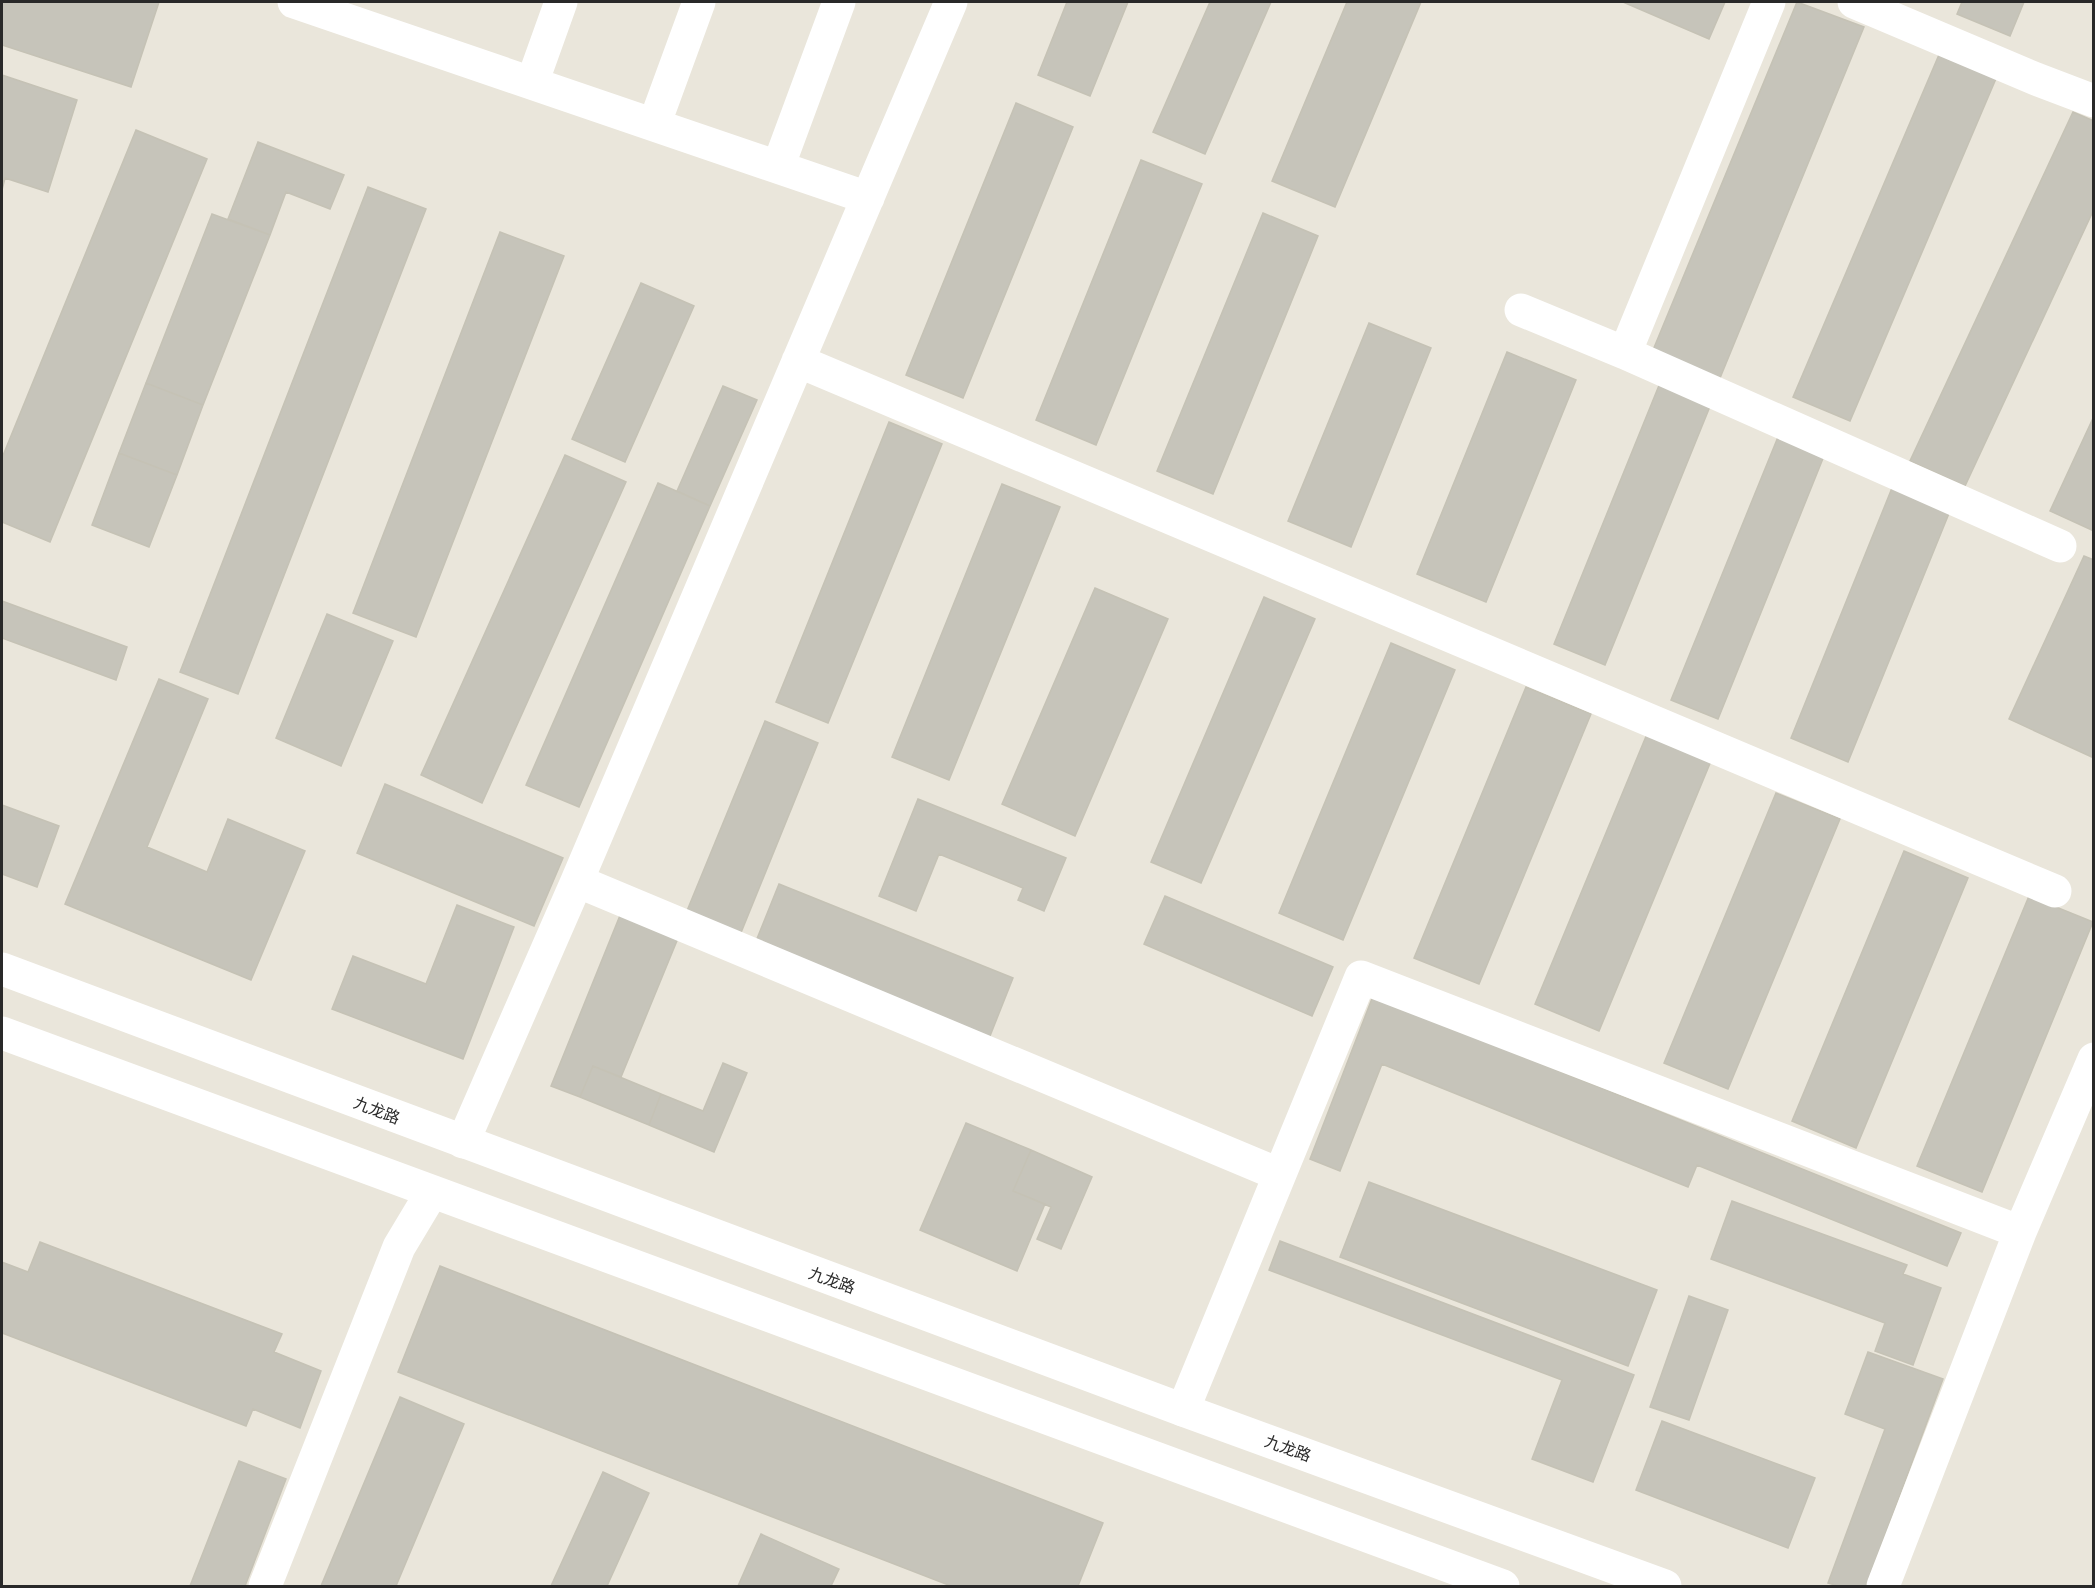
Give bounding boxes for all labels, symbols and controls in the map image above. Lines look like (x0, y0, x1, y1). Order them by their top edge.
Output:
street label: 九龙路 (351, 1093, 403, 1128)
street label: 九龙路 (806, 1263, 858, 1298)
street label: 九龙路 (1262, 1431, 1314, 1466)

